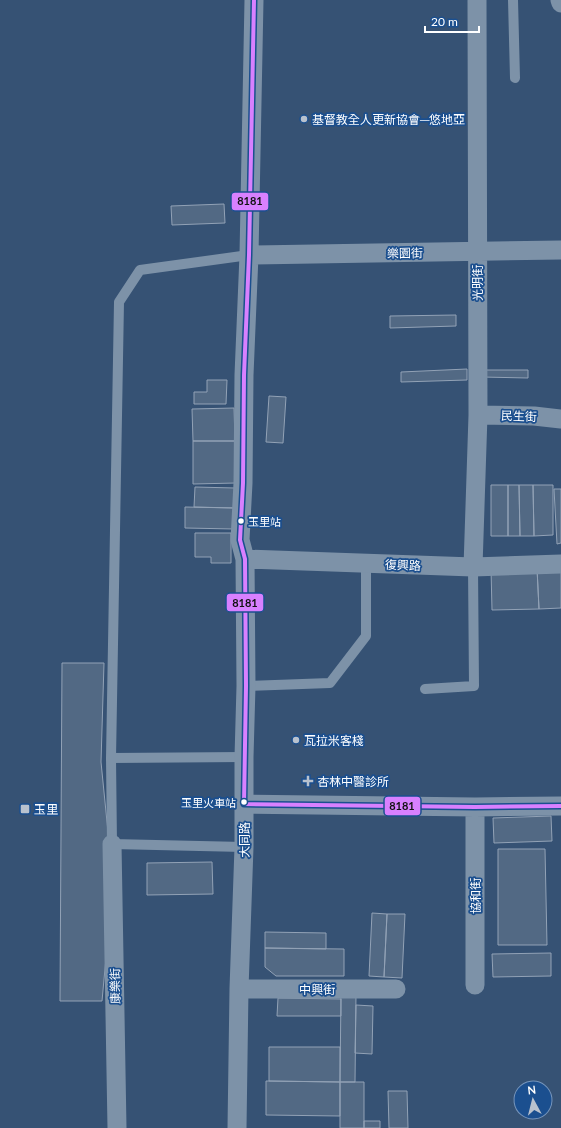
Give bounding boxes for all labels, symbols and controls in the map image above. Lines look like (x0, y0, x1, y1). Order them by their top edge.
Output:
scale bar (425, 8, 479, 34)
text: 20 m (431, 14, 458, 29)
place label: 基督教全人更新協會─悠地亞 (312, 112, 465, 127)
marker: 基督教全人更新協會─悠地亞 (299, 114, 309, 124)
line badge: 8181 (231, 192, 269, 211)
text: 8181 (237, 194, 263, 207)
street label: 樂園街 (387, 245, 423, 261)
street label: 光明街 (470, 265, 485, 301)
street label: 民生街 (501, 408, 537, 424)
place label: 玉里站 (248, 515, 281, 528)
marker: 玉里站 (236, 516, 246, 526)
street label: 復興路 (385, 557, 421, 573)
line badge: 8181 (226, 593, 264, 612)
text: 8181 (232, 596, 258, 609)
place label: 瓦拉米客棧 (304, 733, 364, 748)
marker: 瓦拉米客棧 (291, 735, 301, 745)
place label: 杏林中醫診所 (317, 774, 389, 789)
marker: 杏林中醫診所 (302, 775, 314, 787)
place label: 玉里火車站 (181, 796, 236, 809)
line badge: 8181 (384, 796, 421, 816)
marker: 玉里火車站 (239, 797, 249, 807)
text: 8181 (389, 799, 415, 812)
place label: 玉里 (34, 802, 58, 817)
marker: 玉里 (19, 803, 31, 815)
street label: 大同路 (237, 822, 252, 858)
street label: 協和街 (468, 878, 483, 914)
street label: 康樂街 (107, 968, 123, 1004)
street label: 中興街 (299, 982, 335, 997)
north arrow (513, 1080, 553, 1120)
text: N (527, 1083, 537, 1097)

